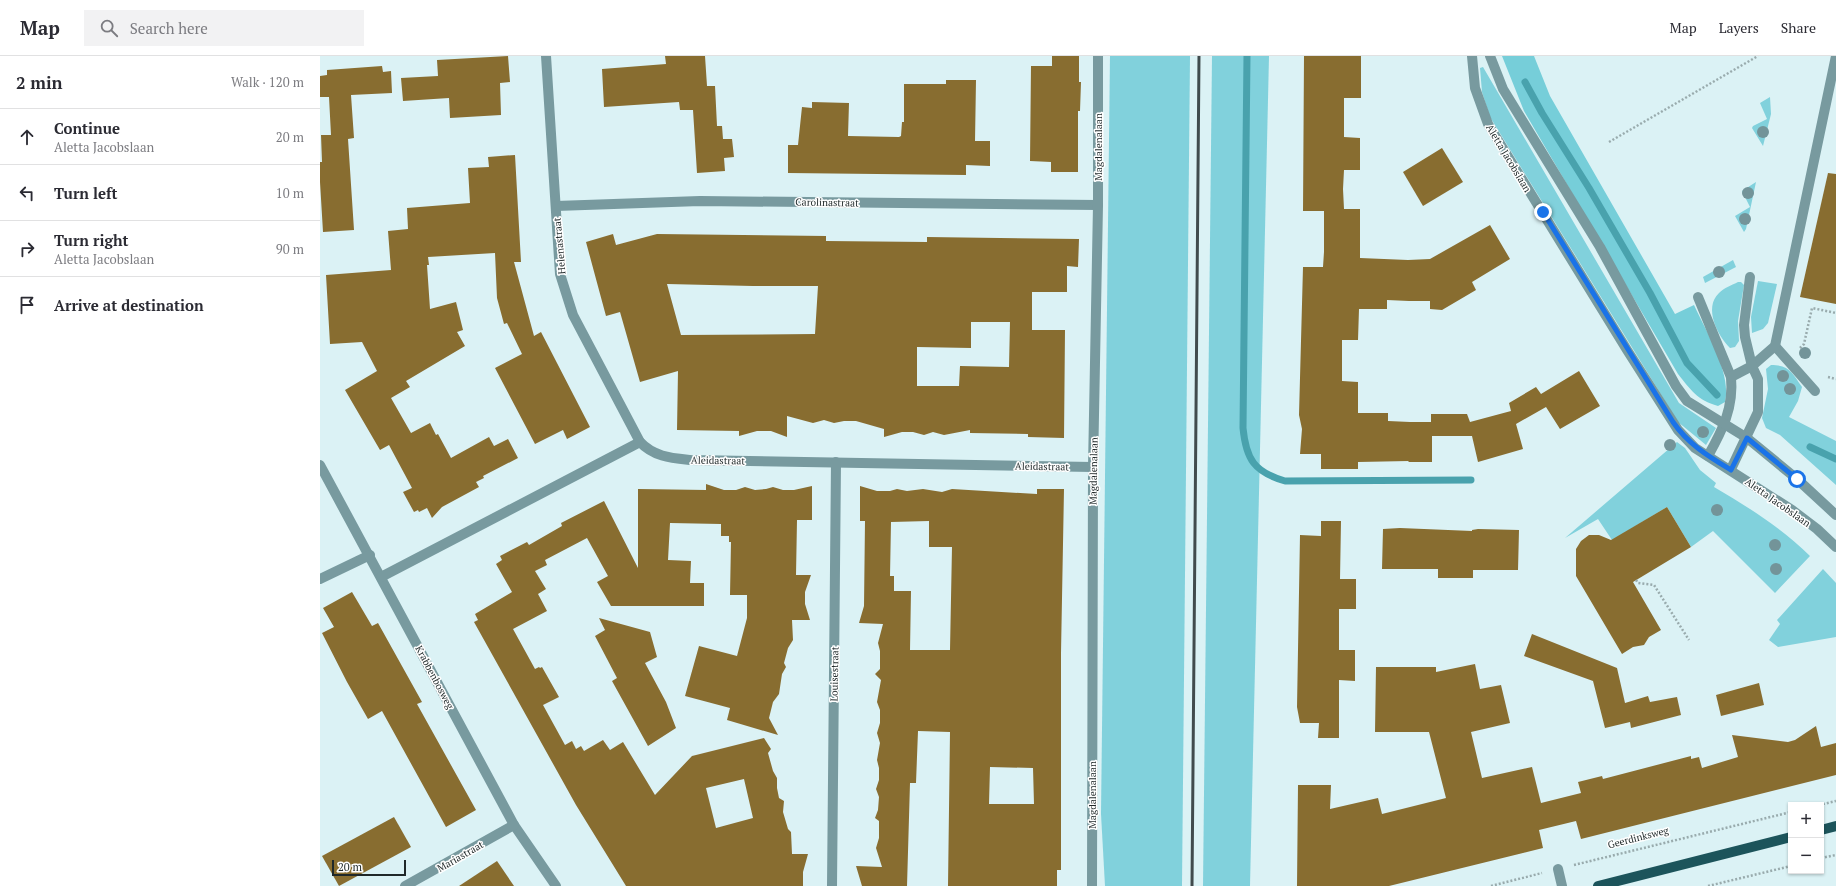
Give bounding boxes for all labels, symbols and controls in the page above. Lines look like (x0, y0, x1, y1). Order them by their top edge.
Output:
search box (84, 10, 364, 46)
text: Map (20, 15, 60, 40)
icon: search (98, 17, 120, 39)
text: Search here (130, 18, 208, 38)
text: Map (1670, 18, 1697, 37)
text: Layers (1719, 18, 1759, 37)
text: Share (1781, 18, 1816, 37)
text: 2 min (16, 71, 63, 94)
text: Walk · 120 m (231, 73, 304, 91)
street label: Magdalenalaan (1092, 113, 1105, 181)
text: Continue (54, 118, 120, 138)
street label: Aletta Jacobslaan (1483, 122, 1534, 195)
icon: ahead (16, 126, 38, 148)
text: 20 m (276, 128, 304, 146)
text: Aletta Jacobslaan (54, 138, 154, 156)
icon: left (16, 182, 38, 204)
text: Turn left (54, 183, 118, 203)
text: 10 m (276, 184, 304, 202)
street label: Carolinastraat (795, 195, 859, 210)
route end (1534, 203, 1552, 221)
street label: Helenastraat (551, 217, 568, 275)
text: Turn right (54, 230, 129, 250)
icon: right (16, 238, 38, 260)
text: 90 m (276, 240, 304, 258)
text: Aletta Jacobslaan (54, 250, 154, 268)
icon: arrive (16, 294, 38, 316)
text: Arrive at destination (54, 295, 204, 315)
street label: Magdalenalaan (1086, 437, 1101, 505)
street label: Aleidastraat (691, 454, 745, 467)
street label: Aleidastraat (1015, 460, 1069, 473)
route start (1788, 470, 1806, 488)
street label: Aletta Jacobslaan (1742, 475, 1813, 530)
street label: Krabbenbosweg (412, 643, 457, 712)
street label: Louisestraat (828, 646, 841, 702)
street label: Magdalenalaan (1086, 761, 1099, 829)
map controls (1788, 802, 1824, 874)
button: + (1788, 802, 1824, 838)
street label: Geerdinksweg (1606, 823, 1671, 851)
street label: Mariastraat (435, 838, 486, 875)
button: − (1788, 838, 1824, 874)
scale bar (332, 858, 406, 877)
text: 20 m (338, 860, 362, 874)

